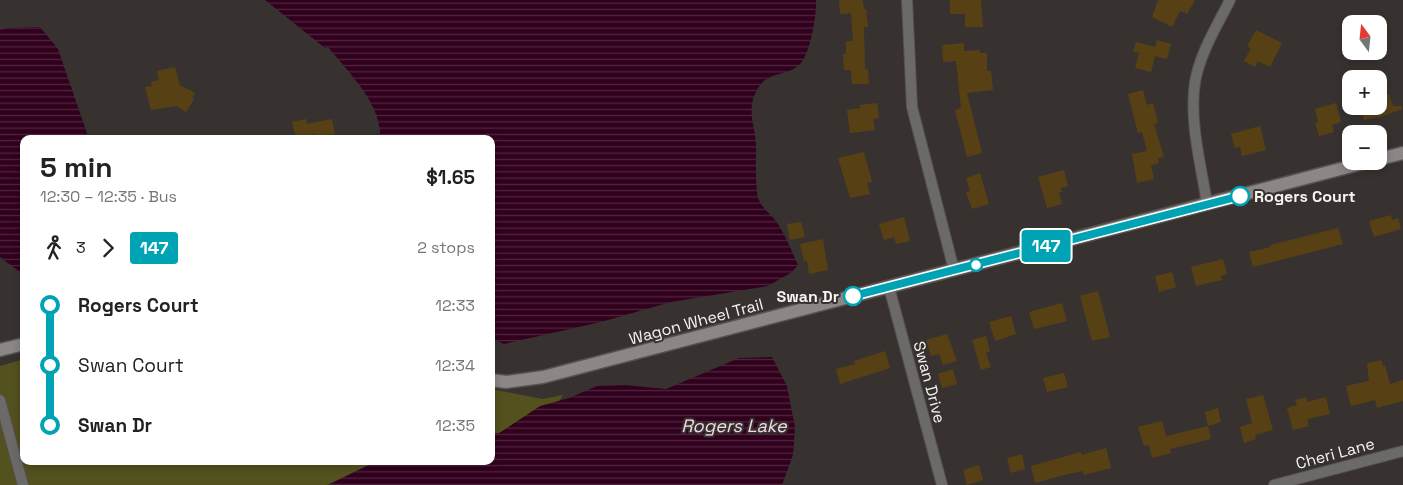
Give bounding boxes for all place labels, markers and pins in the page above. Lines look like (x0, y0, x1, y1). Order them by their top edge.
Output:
marker: Rogers Court (1230, 186, 1250, 206)
place label: Rogers Court (1254, 186, 1356, 207)
unlabelled marker (969, 258, 983, 272)
place label: Swan Dr (777, 286, 839, 307)
marker: Swan Dr (843, 286, 863, 306)

